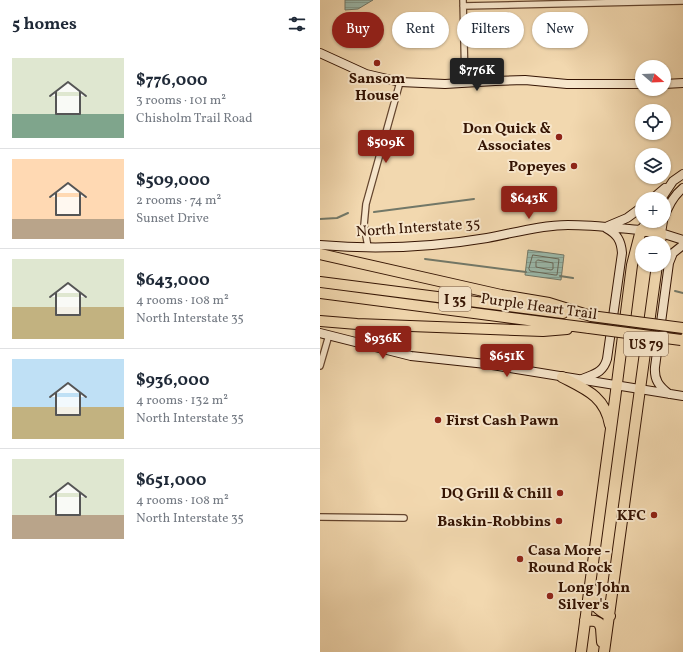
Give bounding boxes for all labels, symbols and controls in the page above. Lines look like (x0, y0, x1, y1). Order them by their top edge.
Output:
chip: Buy (332, 12, 384, 48)
chip: Rent (392, 12, 449, 48)
chip: Filters (457, 12, 524, 48)
chip: New (532, 12, 588, 48)
text: 5 homes (12, 13, 77, 36)
icon: filters (286, 13, 308, 35)
marker: Sansom House (372, 58, 382, 68)
pin: $776K (449, 58, 505, 92)
north arrow (635, 60, 671, 96)
map controls (635, 60, 671, 272)
text: $776K (459, 62, 495, 80)
text: $776,000 (136, 69, 208, 92)
place label: Sansom House (349, 69, 406, 107)
icon: home (44, 74, 92, 122)
text: 3 rooms · 101 m² (136, 92, 226, 110)
button: locate (635, 104, 671, 140)
text: Chisholm Trail Road (136, 110, 253, 128)
place label: Don Quick & Associates (463, 119, 551, 157)
pin: $509K (358, 130, 414, 164)
marker: Don Quick & Associates (554, 132, 564, 142)
text: $509K (367, 134, 405, 152)
button: layers (635, 148, 671, 184)
place label: Popeyes (509, 157, 566, 178)
marker: Popeyes (569, 161, 579, 171)
text: $509,000 (136, 169, 210, 192)
icon: home (44, 175, 92, 223)
pin: $643K (501, 186, 557, 220)
text: $643K (510, 190, 548, 208)
text: 2 rooms · 74 m² (136, 192, 221, 210)
button: + (635, 192, 671, 228)
text: Sunset Drive (136, 210, 209, 228)
street label: North Interstate 35 (355, 214, 481, 243)
button: − (635, 236, 671, 272)
text: $643,000 (136, 269, 210, 292)
icon: home (44, 275, 92, 323)
road number: I 35 (439, 287, 471, 311)
street label: Purple Heart Trail (479, 289, 598, 326)
text: 4 rooms · 108 m² (136, 292, 229, 310)
text: North Interstate 35 (136, 310, 244, 328)
pin: $936K (355, 326, 411, 360)
text: $936K (364, 330, 402, 348)
road number: US 79 (624, 332, 668, 356)
pin: $651K (479, 344, 535, 378)
text: $651K (489, 348, 525, 366)
text: $936,000 (136, 369, 209, 392)
icon: home (44, 375, 92, 423)
text: 4 rooms · 132 m² (136, 392, 228, 410)
text: North Interstate 35 (136, 410, 244, 428)
place label: First Cash Pawn (446, 411, 559, 432)
marker: First Cash Pawn (433, 415, 443, 425)
text: $651,000 (136, 469, 206, 492)
icon: home (44, 475, 92, 523)
place label: DQ Grill & Chill (441, 484, 552, 505)
marker: DQ Grill & Chill (555, 488, 565, 498)
text: 4 rooms · 108 m² (136, 492, 229, 510)
place label: KFC (617, 506, 646, 527)
text: North Interstate 35 (136, 510, 244, 528)
marker: KFC (649, 510, 659, 520)
place label: Baskin-Robbins (437, 512, 551, 533)
marker: Baskin-Robbins (554, 516, 564, 526)
place label: Casa More - Round Rock (528, 541, 612, 579)
marker: Casa More - Round Rock (515, 554, 525, 564)
place label: Long John Silver's (558, 578, 630, 616)
marker: Long John Silver's (545, 591, 555, 601)

